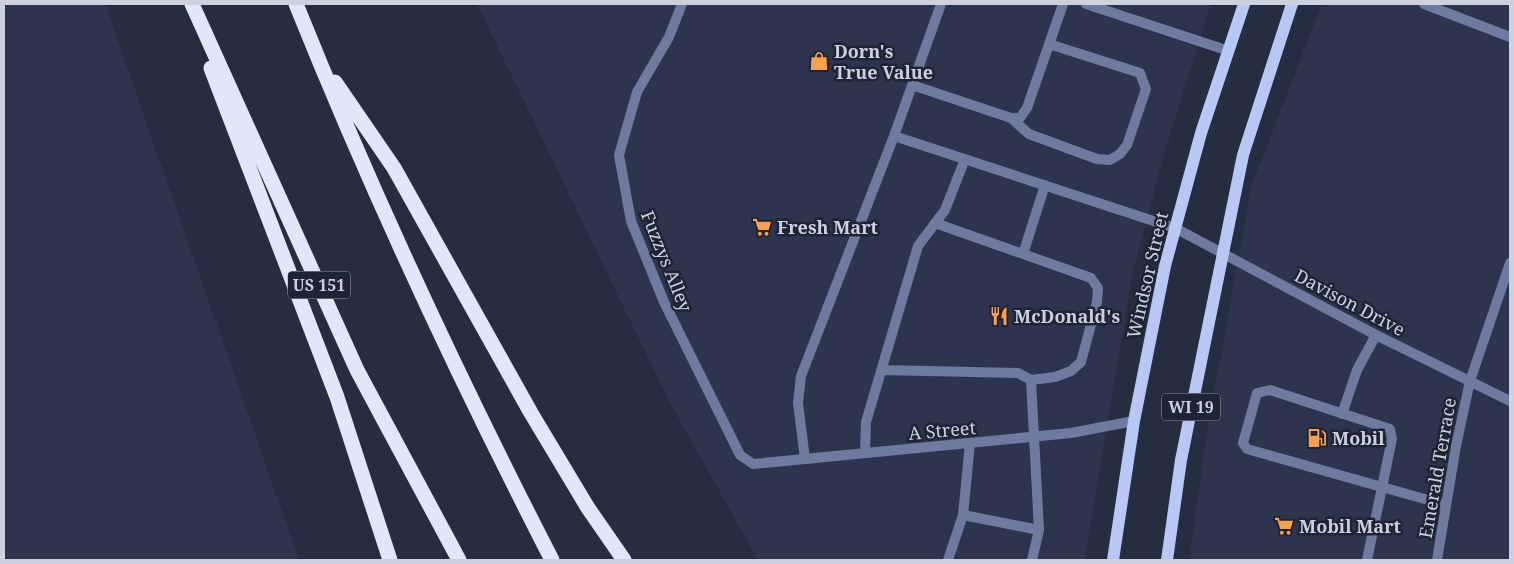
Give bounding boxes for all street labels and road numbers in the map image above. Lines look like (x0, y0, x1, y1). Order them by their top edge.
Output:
street label: Fuzzys Alley (636, 207, 698, 316)
street label: Windsor Street (1121, 209, 1173, 341)
street label: Davison Drive (1291, 263, 1409, 341)
road number: US 151 (288, 272, 350, 298)
road number: WI 19 (1162, 394, 1220, 421)
street label: Emerald Terrace (1413, 396, 1461, 540)
street label: A Street (907, 415, 977, 445)

